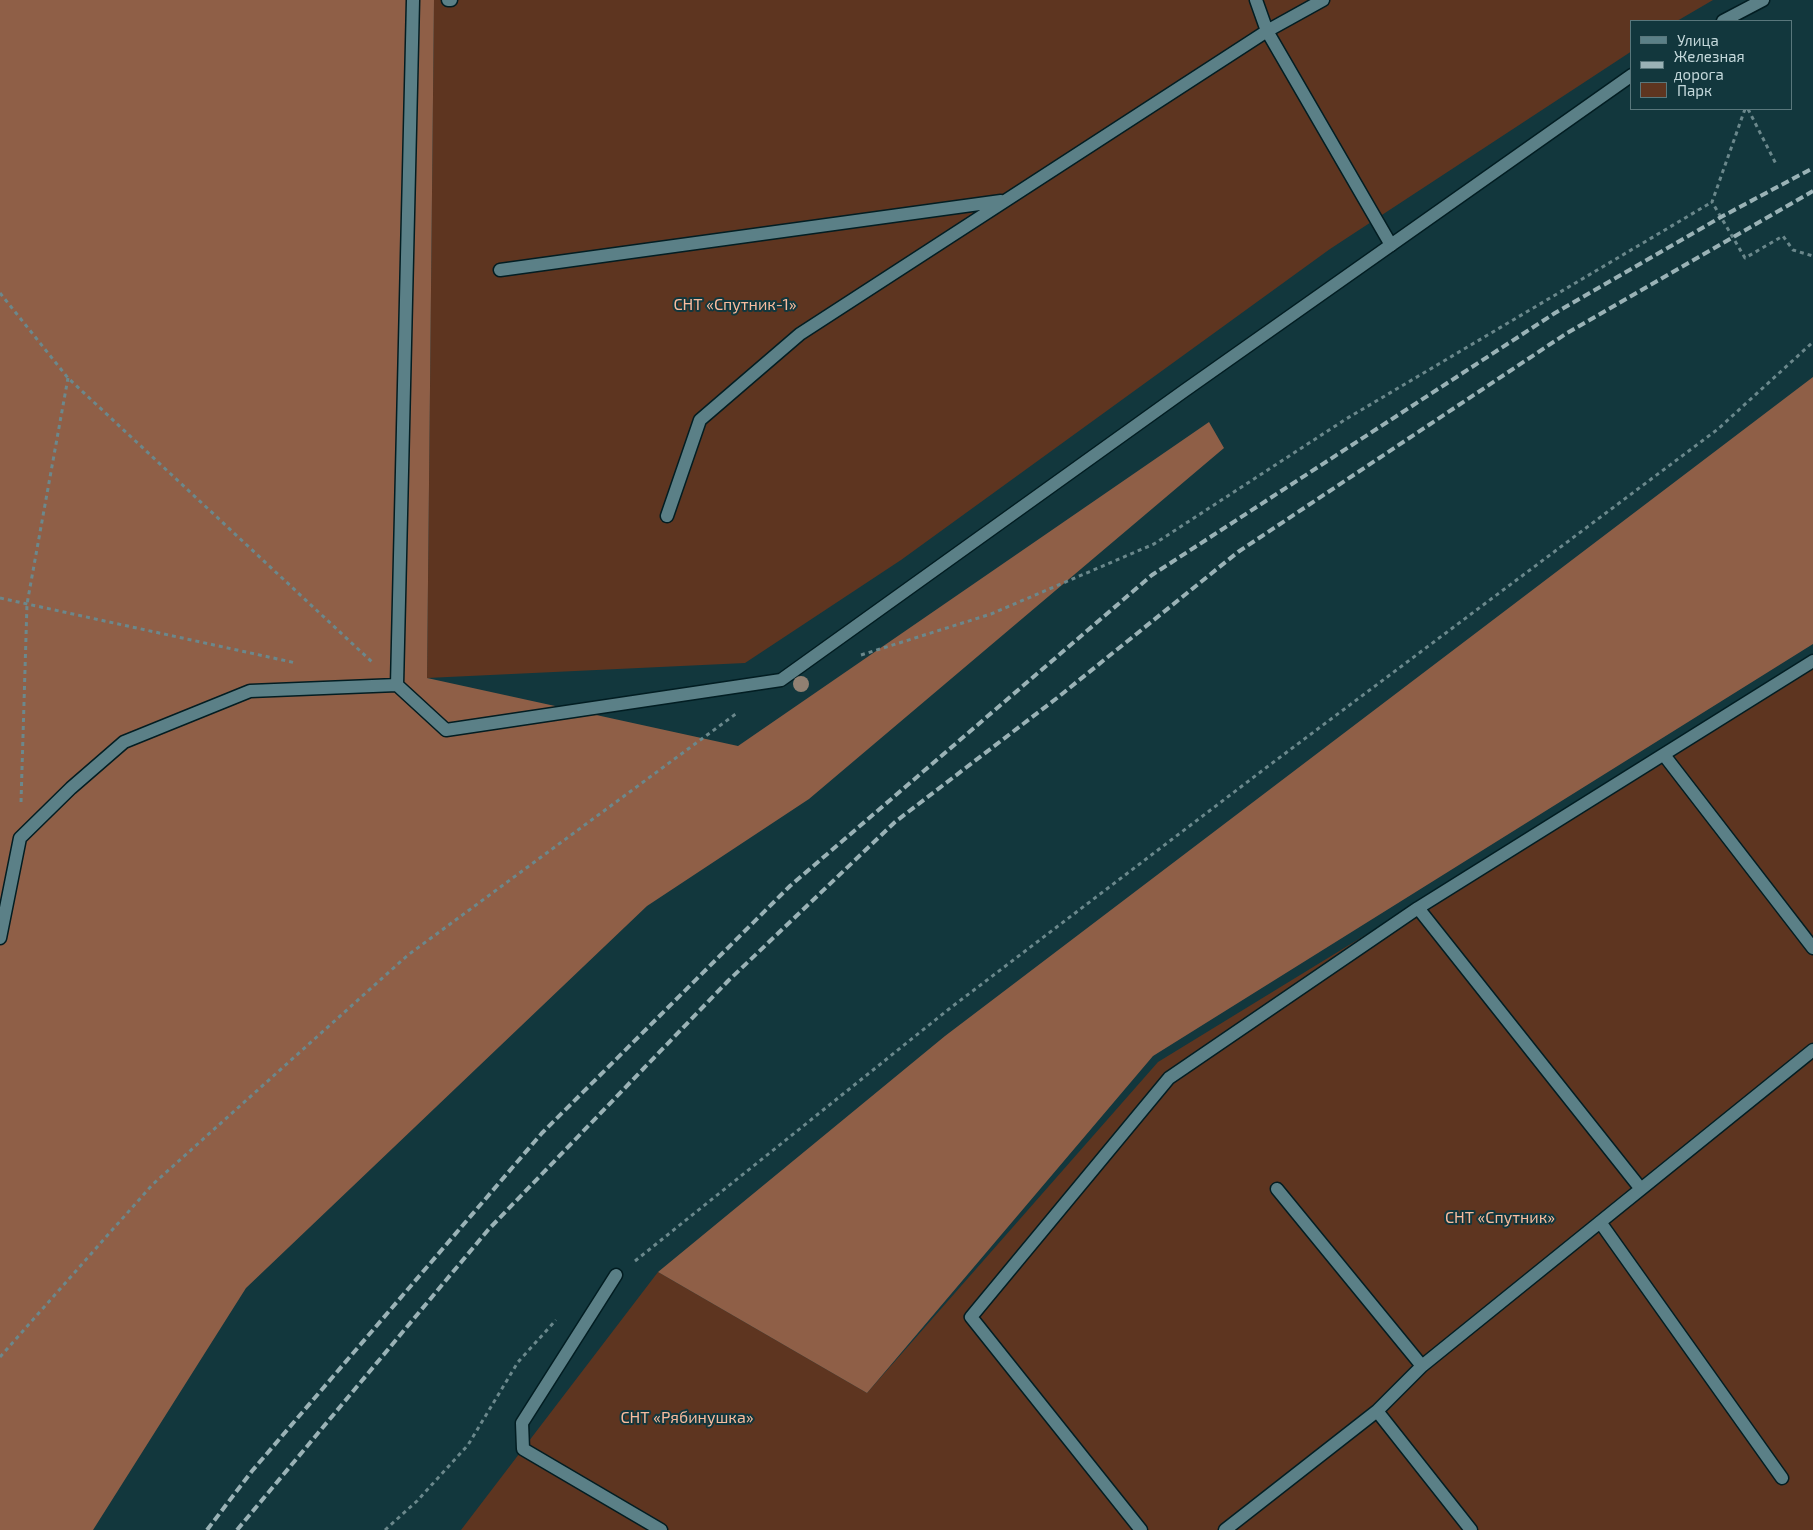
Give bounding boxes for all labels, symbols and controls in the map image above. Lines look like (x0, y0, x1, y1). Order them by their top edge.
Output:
legend (1630, 20, 1793, 110)
text: Улица (1677, 31, 1719, 49)
text: Железная дорога (1674, 47, 1745, 83)
text: Парк (1677, 81, 1712, 99)
park label: СНТ «Спутник-1» (673, 295, 797, 315)
park label: СНТ «Спутник» (1445, 1208, 1555, 1228)
park label: СНТ «Рябинушка» (620, 1408, 754, 1428)

